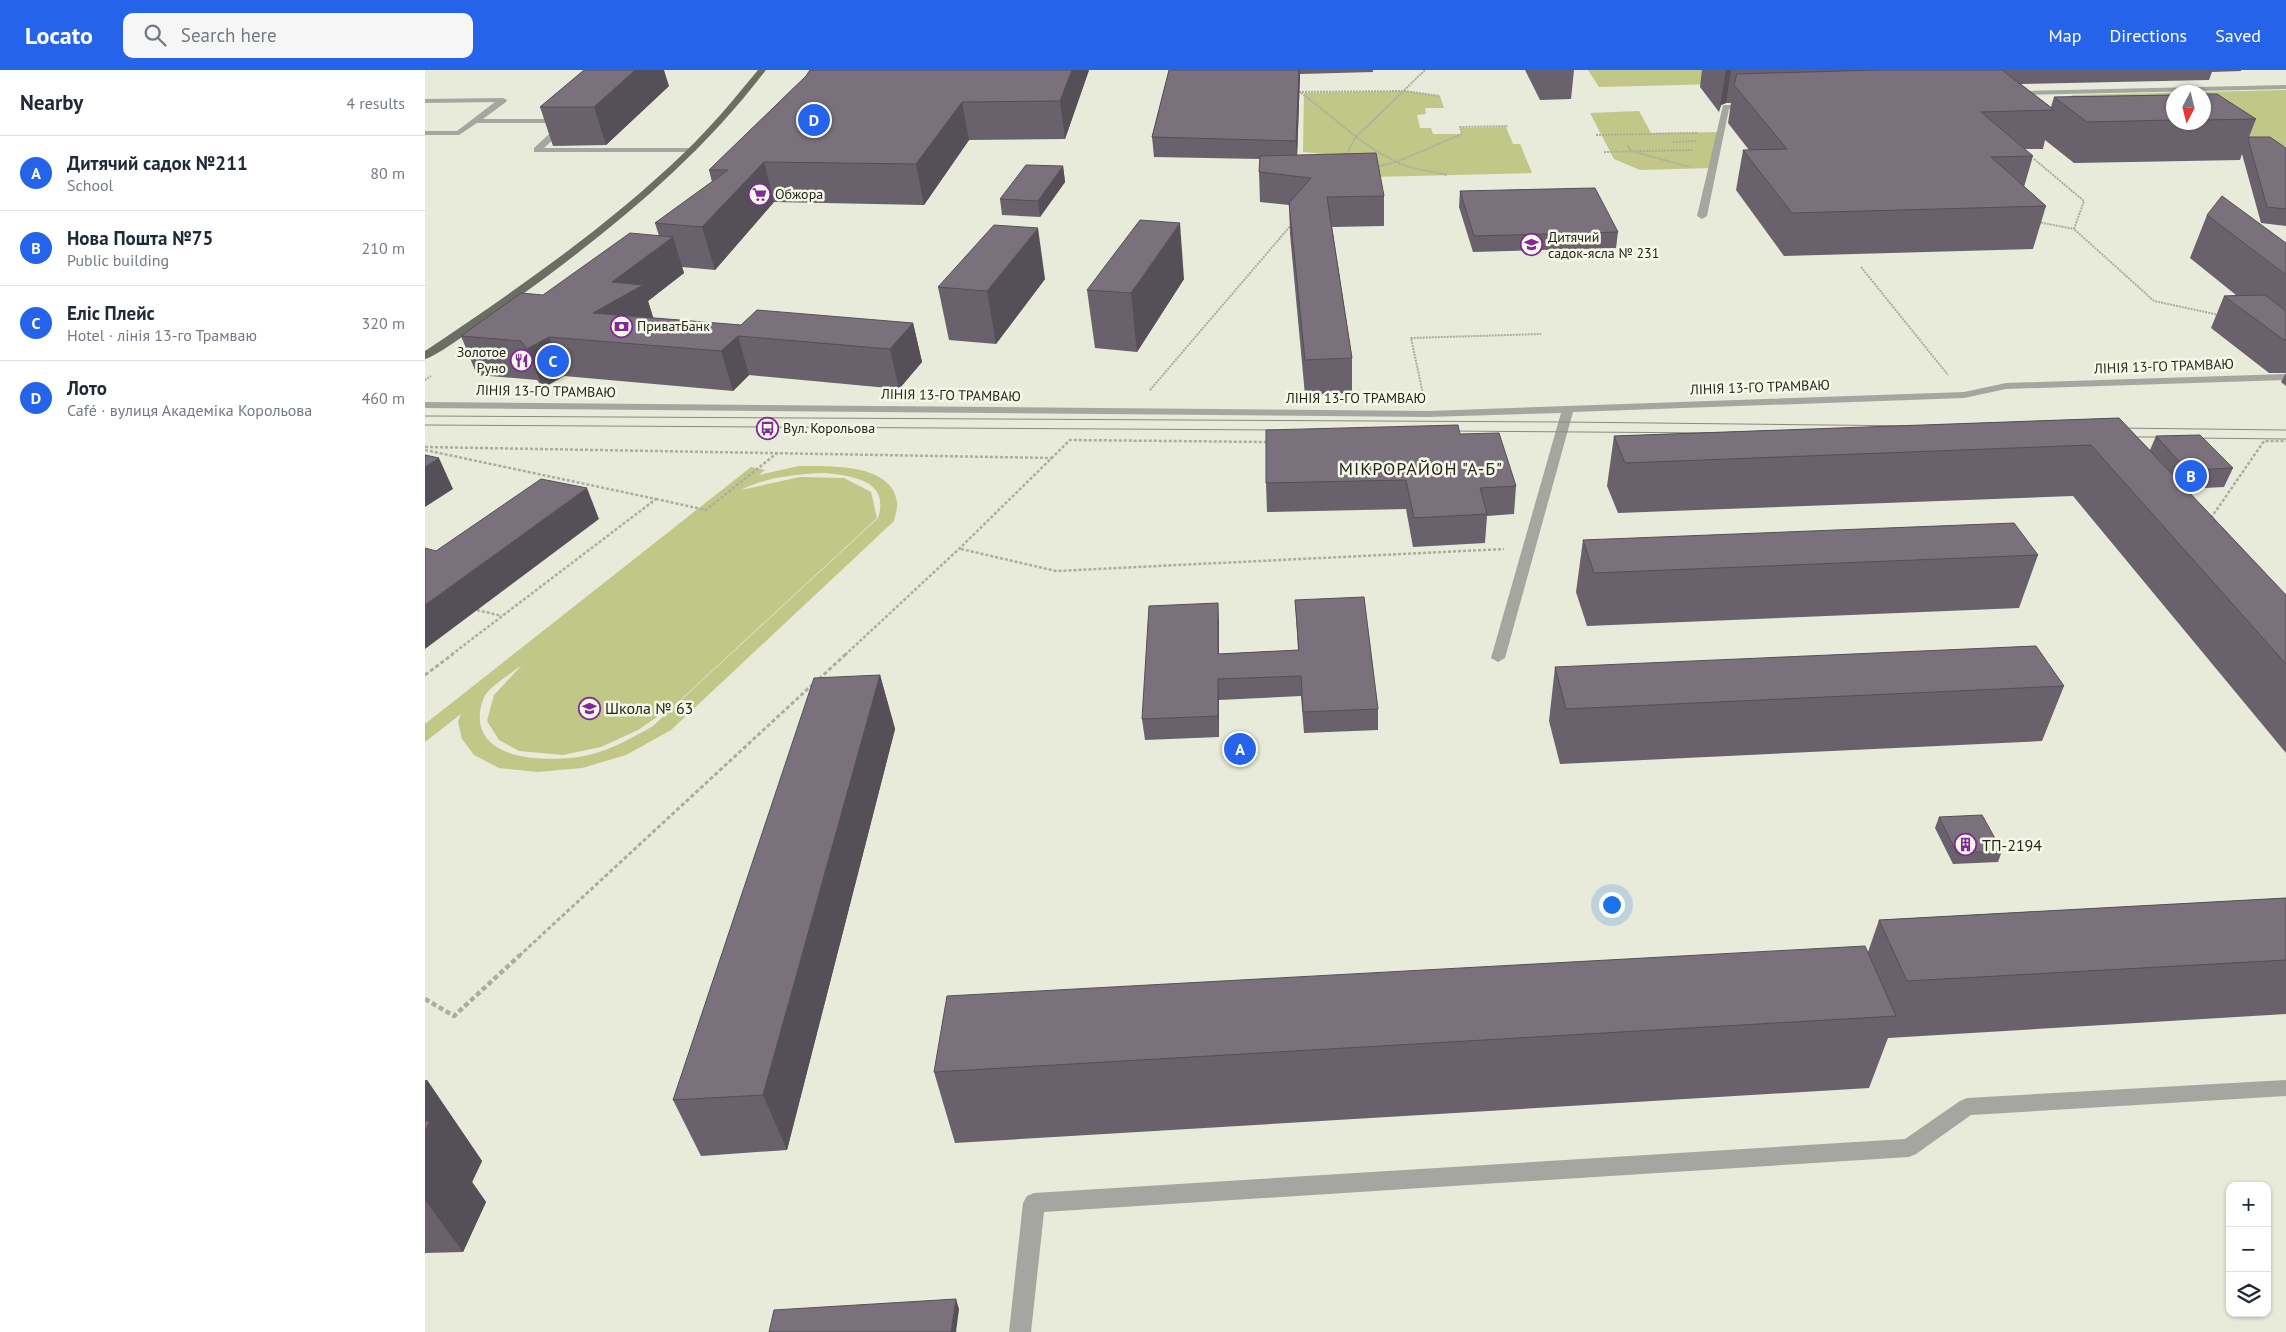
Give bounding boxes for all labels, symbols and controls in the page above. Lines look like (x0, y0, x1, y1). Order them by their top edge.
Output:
search box (123, 13, 473, 58)
text: Locato (25, 20, 93, 51)
icon: search (141, 21, 169, 49)
text: Search here (181, 23, 277, 47)
text: Map (2049, 24, 2081, 47)
text: Directions (2109, 24, 2187, 47)
text: Saved (2215, 24, 2261, 47)
north arrow (2166, 85, 2211, 130)
text: Nearby (20, 89, 83, 116)
text: 4 results (346, 93, 405, 113)
pin: D (798, 101, 830, 139)
text: Дитячий садок №211 (67, 151, 248, 175)
text: A (31, 163, 41, 183)
text: 80 m (370, 163, 405, 183)
text: School (67, 175, 113, 195)
supermarket icon: Обжора (747, 182, 771, 206)
place label: Обжора (775, 185, 823, 203)
text: Нова Пошта №75 (67, 226, 213, 250)
place label: Дитячий садок-ясла № 231 (1548, 228, 1659, 262)
school or university icon: Дитячий садок-ясла № 231 (1520, 233, 1544, 257)
text: B (31, 238, 41, 258)
text: 210 m (362, 238, 405, 258)
text: Public building (67, 250, 169, 270)
text: Еліс Плейс (67, 301, 155, 325)
text: C (32, 313, 40, 333)
text: 320 m (362, 313, 405, 333)
bank icon: ПриватБанк (609, 314, 633, 338)
place label: ПриватБанк (637, 317, 710, 335)
text: Hotel · лінія 13-го Трамваю (67, 325, 257, 345)
pin: C (537, 342, 569, 380)
place label: Золотое Руно (457, 343, 506, 377)
restaurant icon: Золотое Руно (510, 348, 534, 372)
street label: ЛІНІЯ 13-ГО ТРАМВАЮ (2093, 355, 2234, 377)
text: Лото (67, 376, 107, 400)
street label: ЛІНІЯ 13-ГО ТРАМВАЮ (1689, 376, 1830, 398)
street label: ЛІНІЯ 13-ГО ТРАМВАЮ (475, 381, 616, 401)
street label: ЛІНІЯ 13-ГО ТРАМВАЮ (880, 385, 1021, 405)
text: D (31, 388, 41, 408)
text: 460 m (362, 388, 405, 408)
street label: ЛІНІЯ 13-ГО ТРАМВАЮ (1285, 389, 1426, 407)
text: Café · вулиця Академіка Корольова (67, 400, 312, 420)
bus stop icon: Вул. Корольова (755, 416, 779, 440)
place label: Вул. Корольова (783, 419, 875, 437)
district label: МІКРОРАЙОН "А-Б" (1339, 457, 1503, 480)
pin: B (2175, 457, 2207, 495)
school or university icon: Школа № 63 (577, 696, 601, 720)
place label: Школа № 63 (605, 698, 693, 718)
pin: A (1224, 730, 1256, 768)
building icon: ТП-2194 (1954, 833, 1978, 857)
place label: ТП-2194 (1982, 835, 2042, 855)
your location (1599, 892, 1625, 918)
map controls (2226, 1182, 2271, 1317)
button: + (2226, 1182, 2271, 1227)
button: − (2226, 1227, 2271, 1272)
button: layers (2226, 1272, 2271, 1317)

